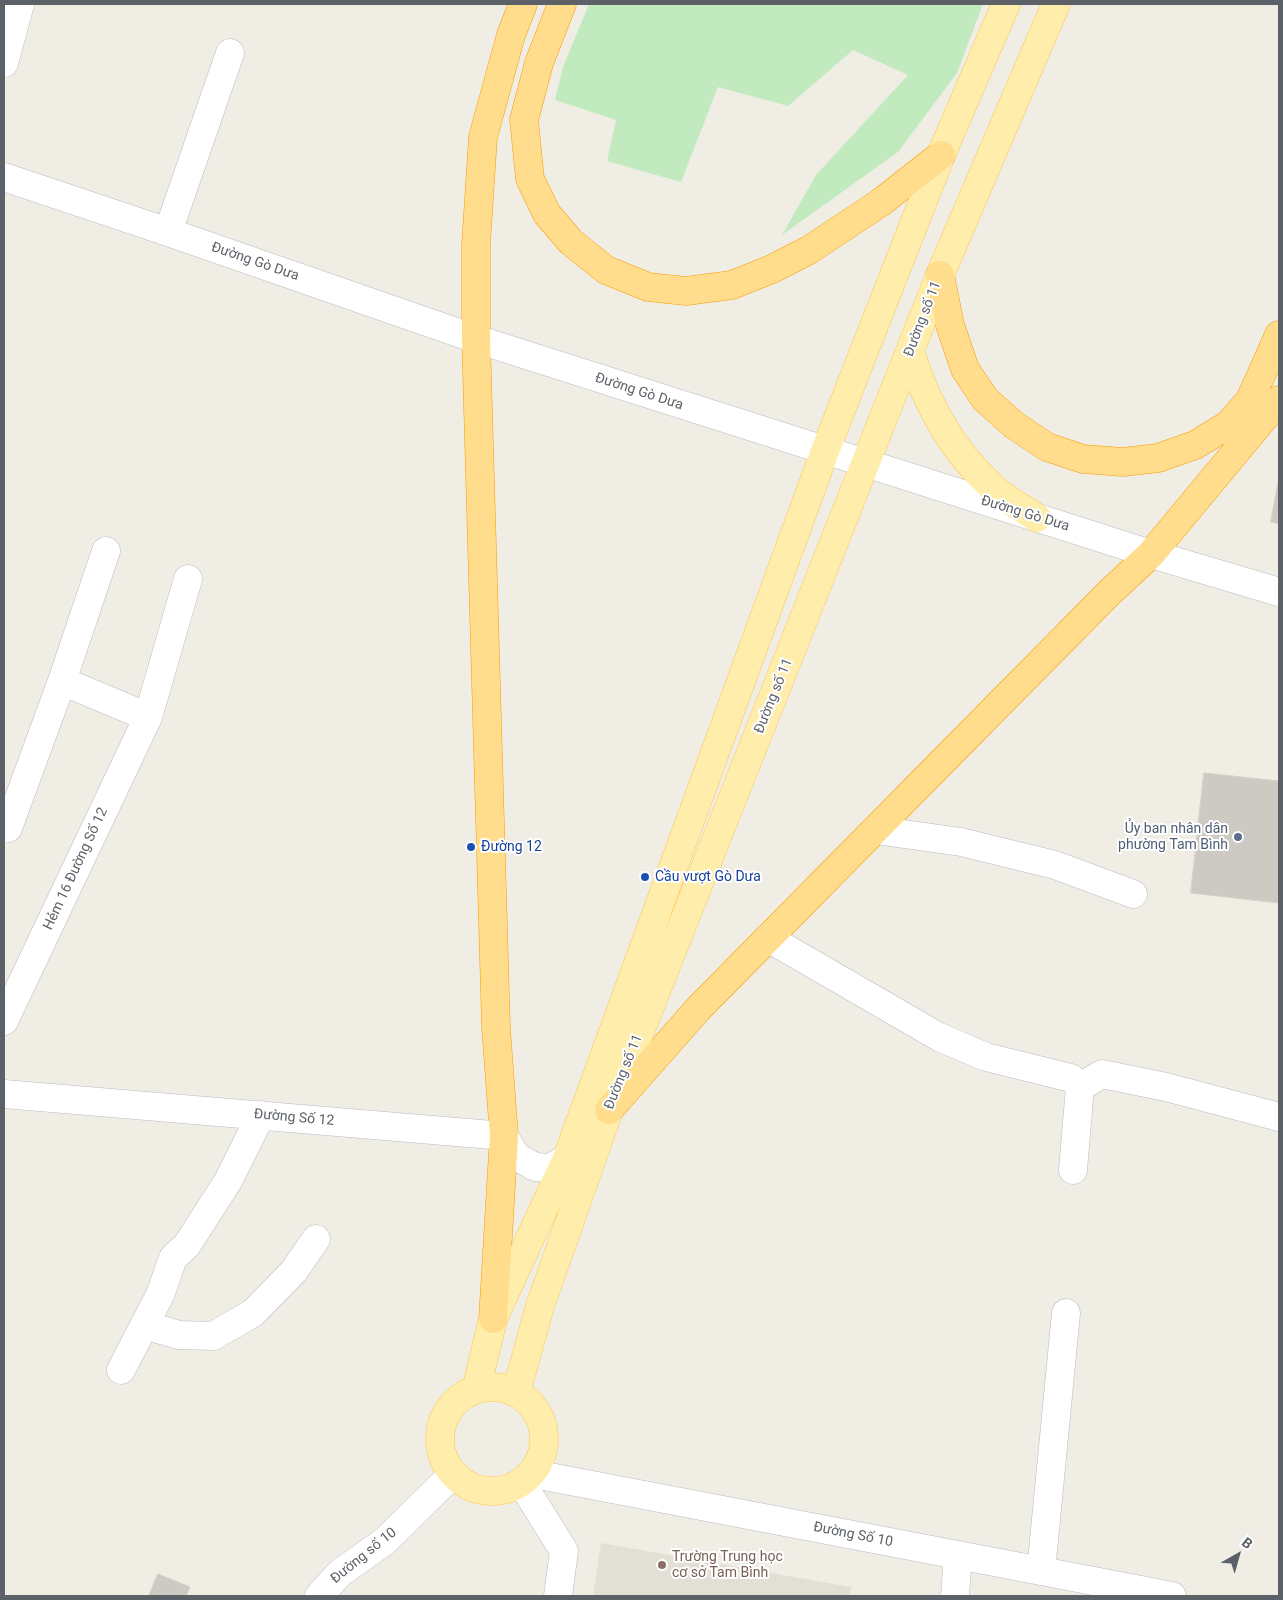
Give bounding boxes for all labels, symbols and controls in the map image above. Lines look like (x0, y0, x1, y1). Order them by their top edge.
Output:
street label: Đường Gò Dưa (209, 239, 301, 285)
street label: Đường số 11 (901, 279, 945, 359)
street label: Đường Gò Dưa (593, 370, 685, 414)
street label: Đường Gò Dưa (979, 493, 1071, 535)
street label: Đường số 11 (751, 656, 797, 736)
street label: Hẻm 16 Đường Số 12 (40, 805, 112, 933)
place label: Ủy ban nhân dân phường Tam Bình (1118, 821, 1228, 854)
marker: Ủy ban nhân dân phường Tam Bình (1232, 831, 1244, 843)
place label: Đường 12 (481, 839, 542, 855)
marker: Đường 12 (465, 841, 477, 853)
place label: Cầu vượt Gò Dưa (655, 869, 761, 885)
marker: Cầu vượt Gò Dưa (639, 871, 651, 883)
street label: Đường số 11 (601, 1032, 647, 1112)
street label: Đường Số 12 (253, 1106, 335, 1130)
street label: Đường Số 10 (812, 1519, 894, 1551)
street label: Đường số 10 (328, 1524, 400, 1588)
north arrow (1213, 1530, 1263, 1580)
text: B (1239, 1534, 1256, 1552)
place label: Trường Trung học cơ sở Tam Bình (672, 1549, 783, 1581)
marker: Trường Trung học cơ sở Tam Bình (656, 1559, 668, 1571)

